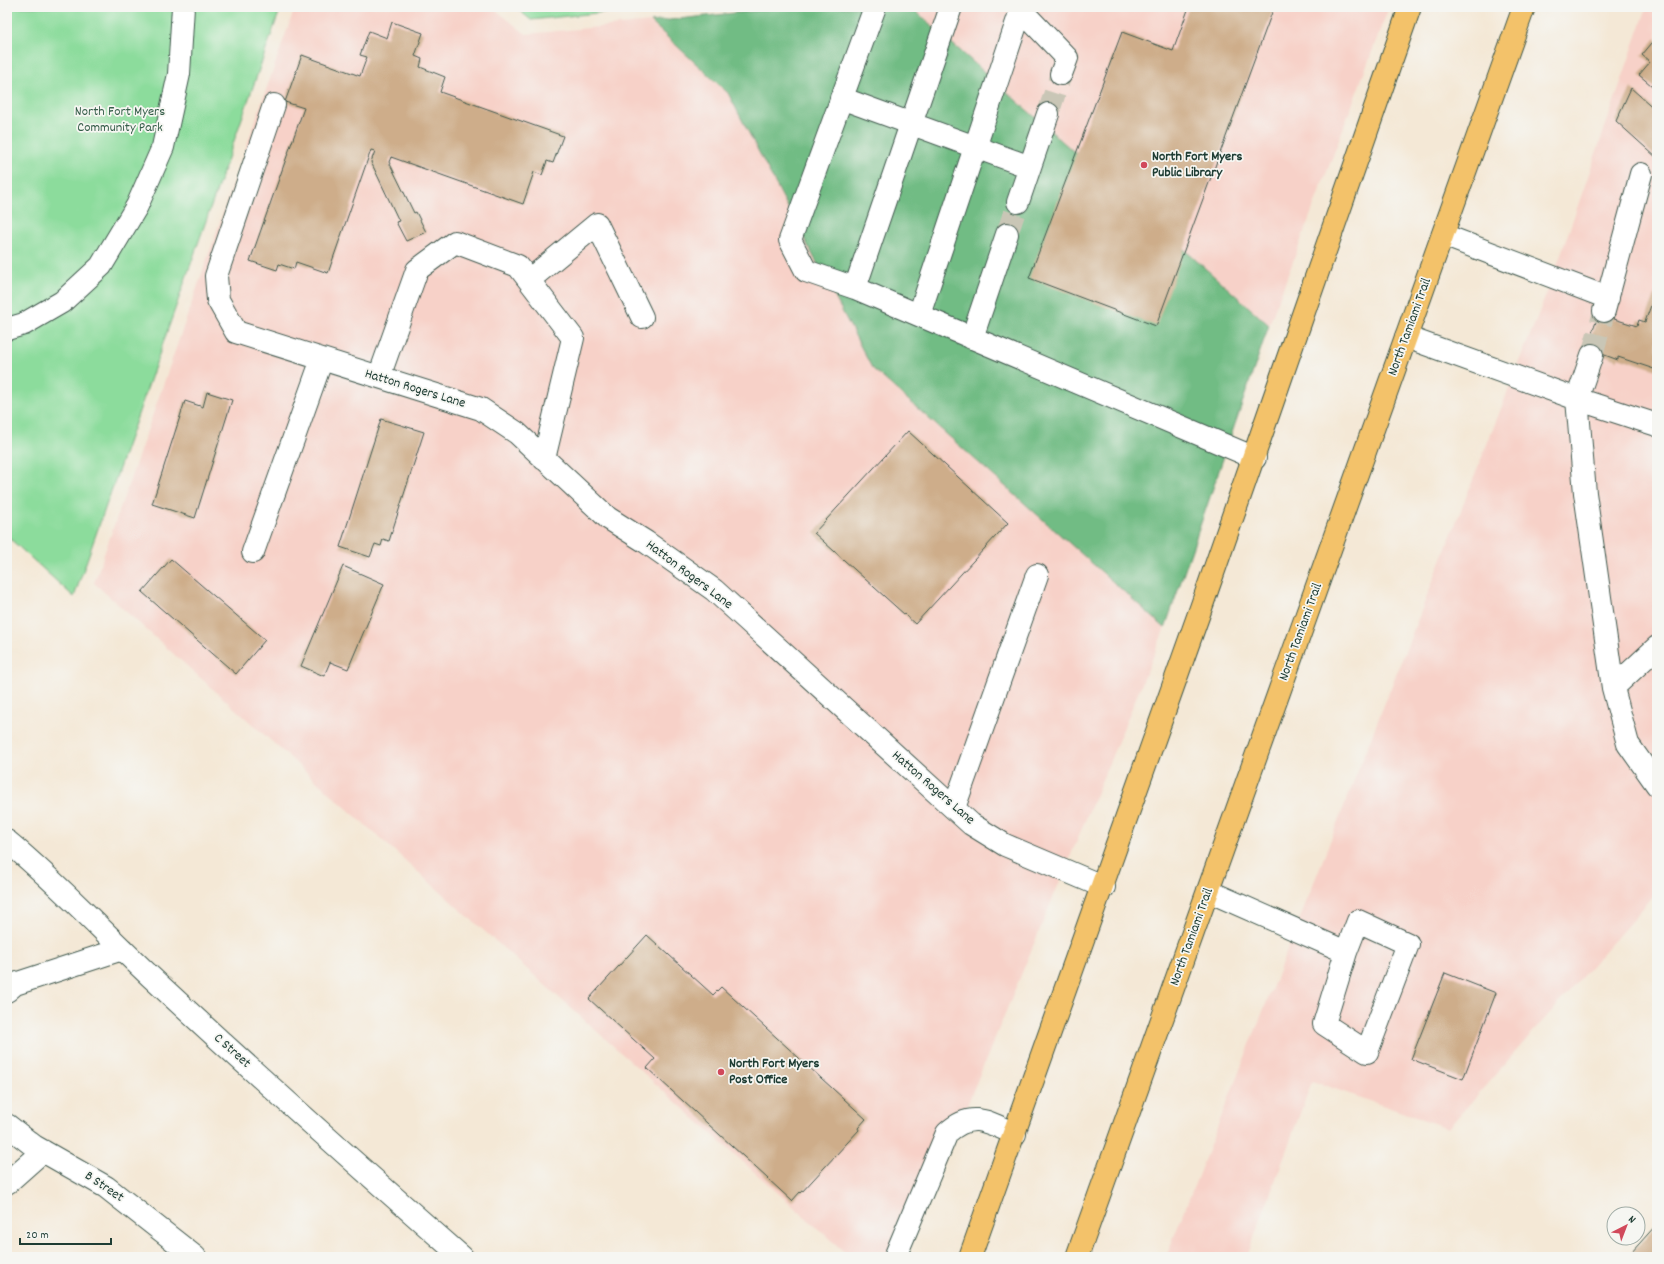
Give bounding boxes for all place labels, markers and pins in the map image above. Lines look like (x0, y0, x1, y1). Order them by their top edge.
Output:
place label: North Fort Myers Public Library (1152, 147, 1242, 183)
marker: North Fort Myers Public Library (1139, 160, 1149, 170)
place label: North Fort Myers Post Office (729, 1054, 819, 1090)
marker: North Fort Myers Post Office (716, 1067, 726, 1077)

